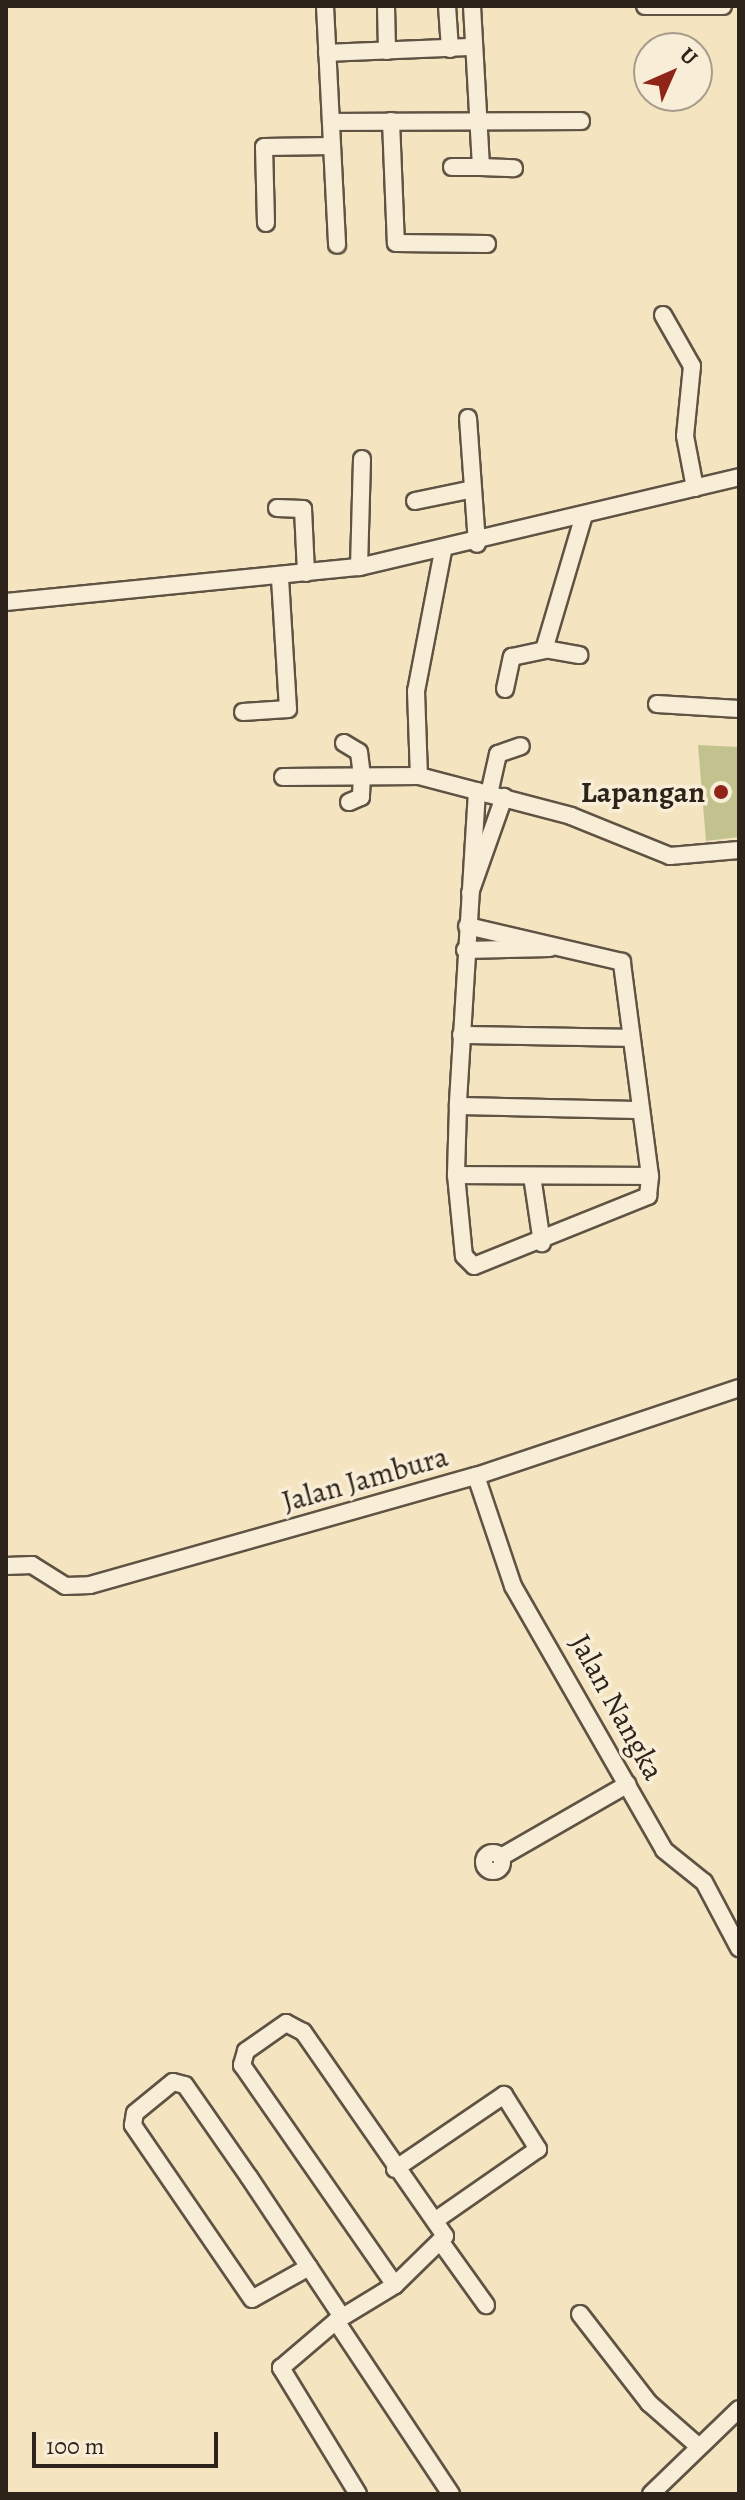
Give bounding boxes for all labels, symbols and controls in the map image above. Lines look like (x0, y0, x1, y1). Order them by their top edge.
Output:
north arrow (633, 32, 713, 112)
text: U (673, 41, 704, 72)
place label: Lapangan (581, 774, 705, 810)
marker: Lapangan (712, 783, 730, 801)
street label: Jalan Jambura (278, 1438, 452, 1520)
street label: Jalan Nangka (562, 1628, 672, 1786)
scale bar (36, 2416, 222, 2466)
text: 100 m (46, 2430, 105, 2462)

